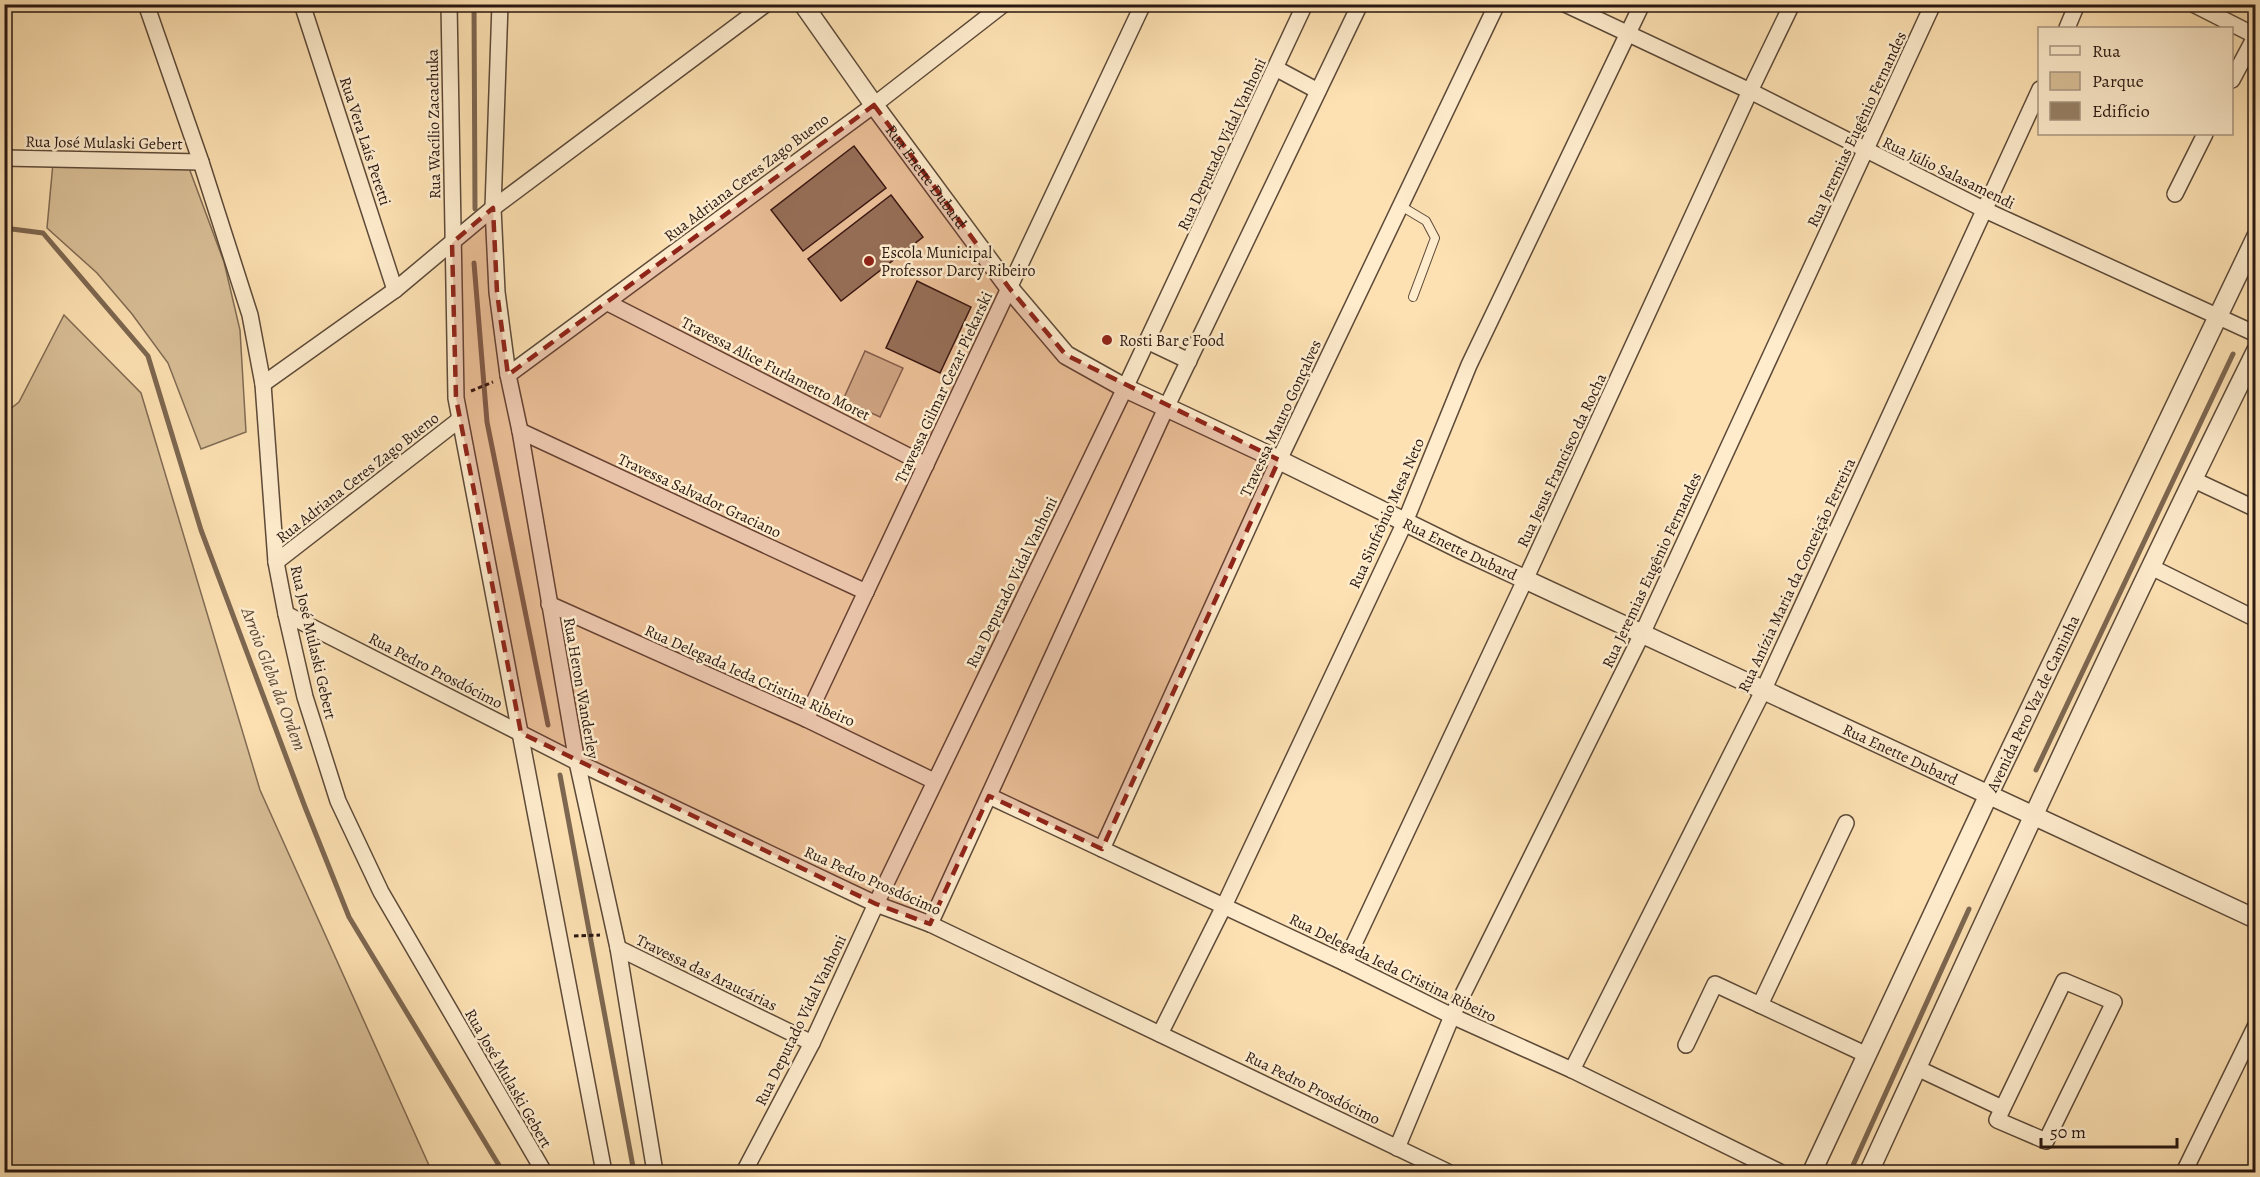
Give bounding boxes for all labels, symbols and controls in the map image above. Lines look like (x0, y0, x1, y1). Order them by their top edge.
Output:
legend (2038, 27, 2233, 135)
street label: Rua Jeremias Eugênio Fernandes (1802, 28, 1912, 231)
text: Rua (2092, 39, 2121, 63)
street label: Rua Wacílio Zacachuka (422, 48, 446, 199)
street label: Rua Deputado Vidal Vanhoni (1172, 55, 1272, 234)
text: Parque (2092, 69, 2144, 93)
street label: Rua Vera Laís Peretti (334, 74, 396, 208)
text: Edifício (2092, 99, 2150, 123)
street label: Rua Adriana Ceres Zago Bueno (660, 108, 834, 247)
street label: Rua Enette Dubard (880, 120, 972, 234)
street label: Rua José Mulaski Gebert (25, 131, 183, 155)
street label: Rua Júlio Salasamendi (1879, 131, 2018, 215)
place label: Escola Municipal Professor Darcy Ribeiro (881, 242, 1036, 282)
marker: Escola Municipal Professor Darcy Ribeiro (862, 254, 876, 268)
street label: Travessa Gilmar Cezar Piekarski (890, 288, 998, 487)
street label: Travessa Alice Furlametto Moret (677, 312, 874, 426)
place label: Rosti Bar e Food (1119, 330, 1225, 352)
marker: Rosti Bar e Food (1100, 333, 1114, 347)
street label: Travessa Mauro Gonçalves (1235, 336, 1327, 501)
street label: Rua Jesus Francisco da Rocha (1512, 369, 1612, 551)
street label: Rua Adriana Ceres Zago Bueno (272, 407, 444, 548)
street label: Rua Sinfrônio Mesa Neto (1344, 435, 1430, 592)
street label: Travessa Salvador Graciano (614, 448, 785, 543)
street label: Rua Anízia Maria da Conceição Ferreira (1733, 454, 1861, 696)
street label: Rua Jeremias Eugênio Fernandes (1597, 469, 1707, 672)
street label: Rua Deputado Vidal Vanhoni (961, 493, 1063, 672)
street label: Rua Enette Dubard (1399, 513, 1521, 586)
street label: Rua José Mulaski Gebert (285, 563, 341, 721)
water label: Arroio Gleba da Ordem (235, 603, 312, 754)
street label: Avenida Pero Vaz de Caminha (1981, 611, 2085, 797)
street label: Rua Heron Wanderley (558, 616, 604, 762)
street label: Rua Delegada Ieda Cristina Ribeiro (641, 619, 858, 732)
street label: Rua Pedro Prosdócimo (365, 628, 506, 714)
street label: Rua Enette Dubard (1839, 719, 1962, 791)
street label: Rua Pedro Prosdócimo (801, 841, 945, 921)
street label: Rua Delegada Ieda Cristina Ribeiro (1285, 908, 1500, 1028)
street label: Travessa das Araucárias (632, 929, 781, 1017)
street label: Rua Deputado Vidal Vanhoni (750, 931, 852, 1110)
street label: Rua José Mulaski Gebert (459, 1005, 557, 1152)
street label: Rua Pedro Prosdócimo (1241, 1046, 1384, 1130)
scale bar (2041, 1111, 2178, 1149)
text: 50 m (2050, 1120, 2086, 1144)

